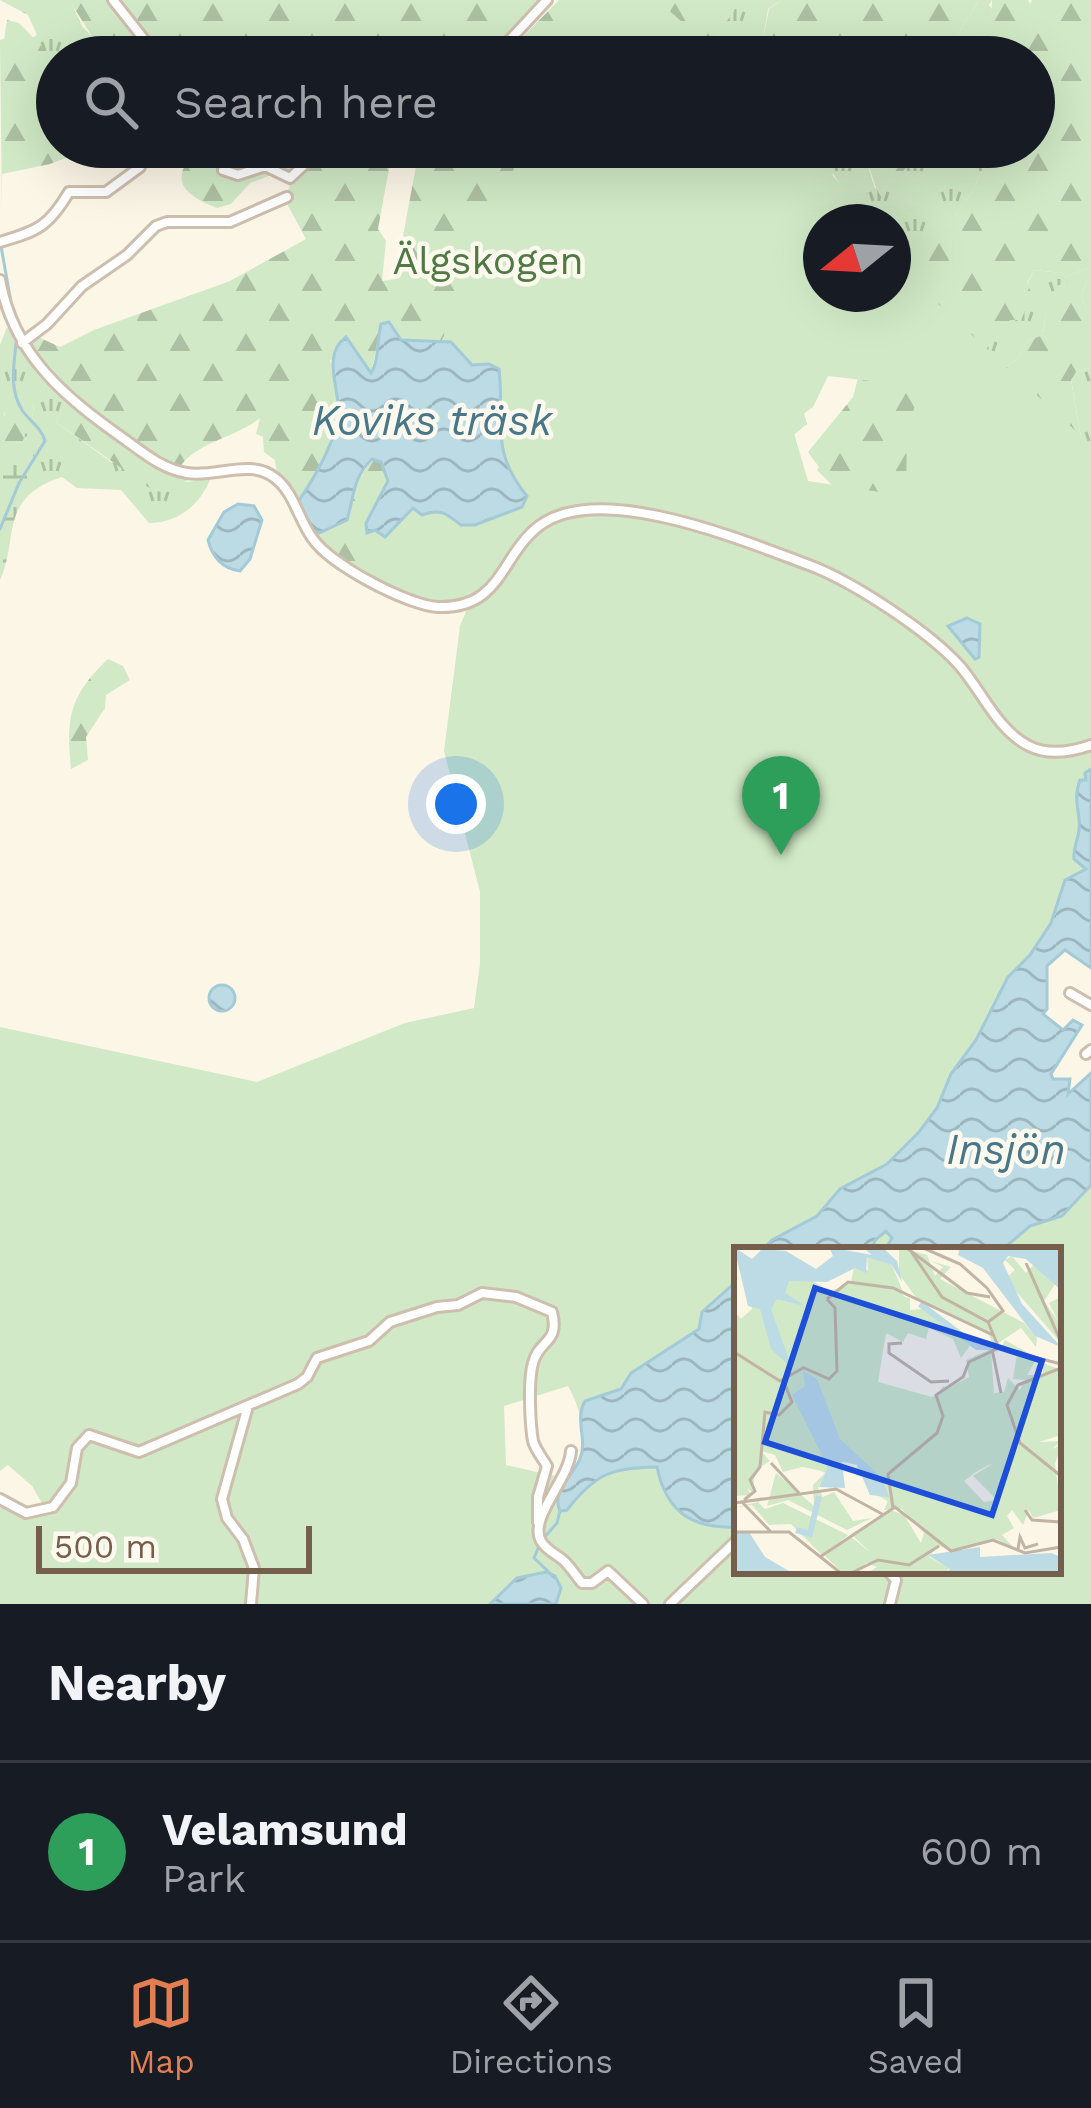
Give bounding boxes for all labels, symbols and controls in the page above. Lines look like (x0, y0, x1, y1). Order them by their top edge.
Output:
search box (36, 36, 1055, 168)
icon: search (78, 69, 144, 135)
text: Search here (174, 76, 438, 129)
north arrow (803, 204, 911, 312)
park label: Älgskogen (392, 238, 584, 283)
water label: Koviks träsk (312, 396, 553, 445)
pin: 1 (742, 756, 820, 855)
your location (426, 774, 486, 834)
water label: Insjön (946, 1125, 1066, 1174)
inset map (734, 1247, 1061, 1574)
scale bar (36, 1520, 312, 1573)
text: 500 m (54, 1527, 157, 1566)
text: Nearby (48, 1653, 226, 1712)
text: Velamsund (162, 1803, 408, 1856)
text: 1 (79, 1829, 95, 1874)
text: 600 m (920, 1829, 1043, 1874)
text: Park (162, 1856, 246, 1901)
tab: Map (127, 1970, 195, 2081)
tab: Directions (450, 1970, 613, 2081)
tab: Saved (868, 1970, 964, 2081)

